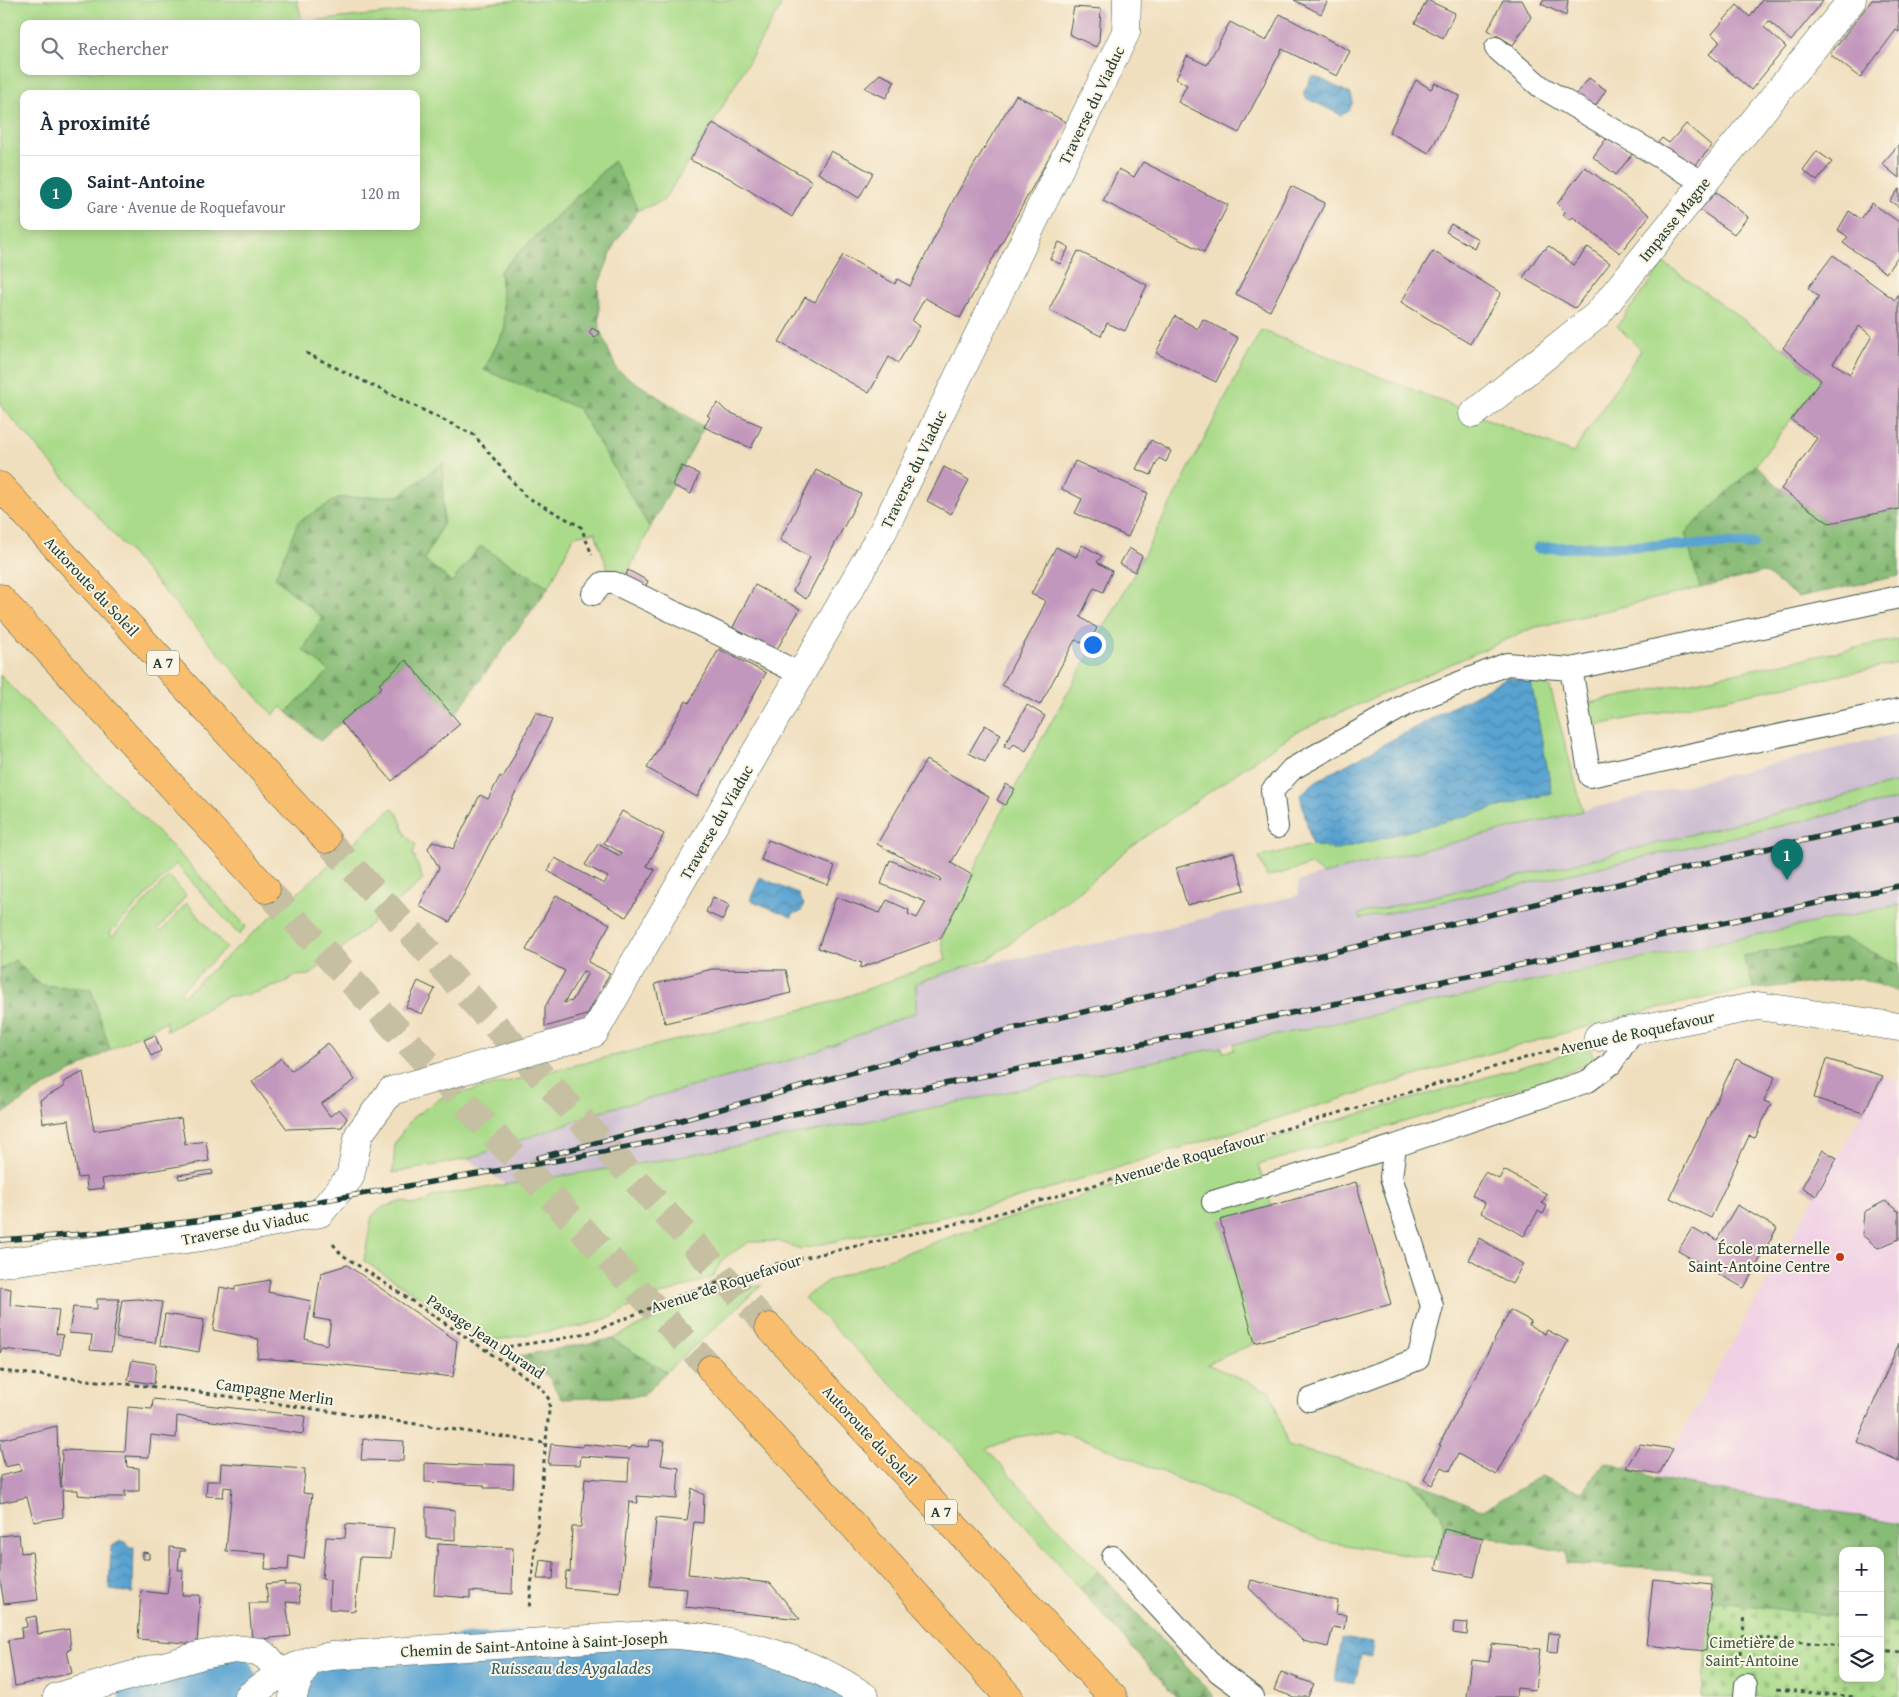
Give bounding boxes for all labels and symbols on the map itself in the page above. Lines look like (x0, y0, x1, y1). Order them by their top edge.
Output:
street label: Traverse du Viaduc (1052, 42, 1130, 168)
street label: Impasse Magne (1632, 171, 1716, 267)
street label: Traverse du Viaduc (874, 406, 952, 532)
street label: Autoroute du Soleil (39, 530, 145, 642)
your location (1080, 632, 1106, 658)
road number: A 7 (147, 650, 179, 676)
street label: Traverse du Viaduc (673, 760, 759, 884)
pin: 1 (1771, 839, 1803, 880)
street label: Avenue de Roquefavour (1557, 1004, 1717, 1060)
street label: Avenue de Roquefavour (1110, 1124, 1269, 1190)
street label: Traverse du Viaduc (179, 1203, 311, 1251)
place label: École maternelle Saint-Antoine Centre (1688, 1236, 1830, 1278)
street label: Avenue de Roquefavour (647, 1247, 805, 1319)
marker: École maternelle Saint-Antoine Centre (1834, 1251, 1846, 1263)
street label: Passage Jean Durand (422, 1287, 550, 1385)
street label: Campagne Merlin (215, 1371, 335, 1411)
street label: Autoroute du Soleil (817, 1379, 923, 1491)
road number: A 7 (925, 1500, 957, 1524)
street label: Chemin de Saint-Antoine à Saint-Joseph (400, 1625, 668, 1663)
park label: Cimetière de Saint-Antoine (1705, 1630, 1799, 1672)
water label: Ruisseau des Aygalades (490, 1654, 652, 1681)

